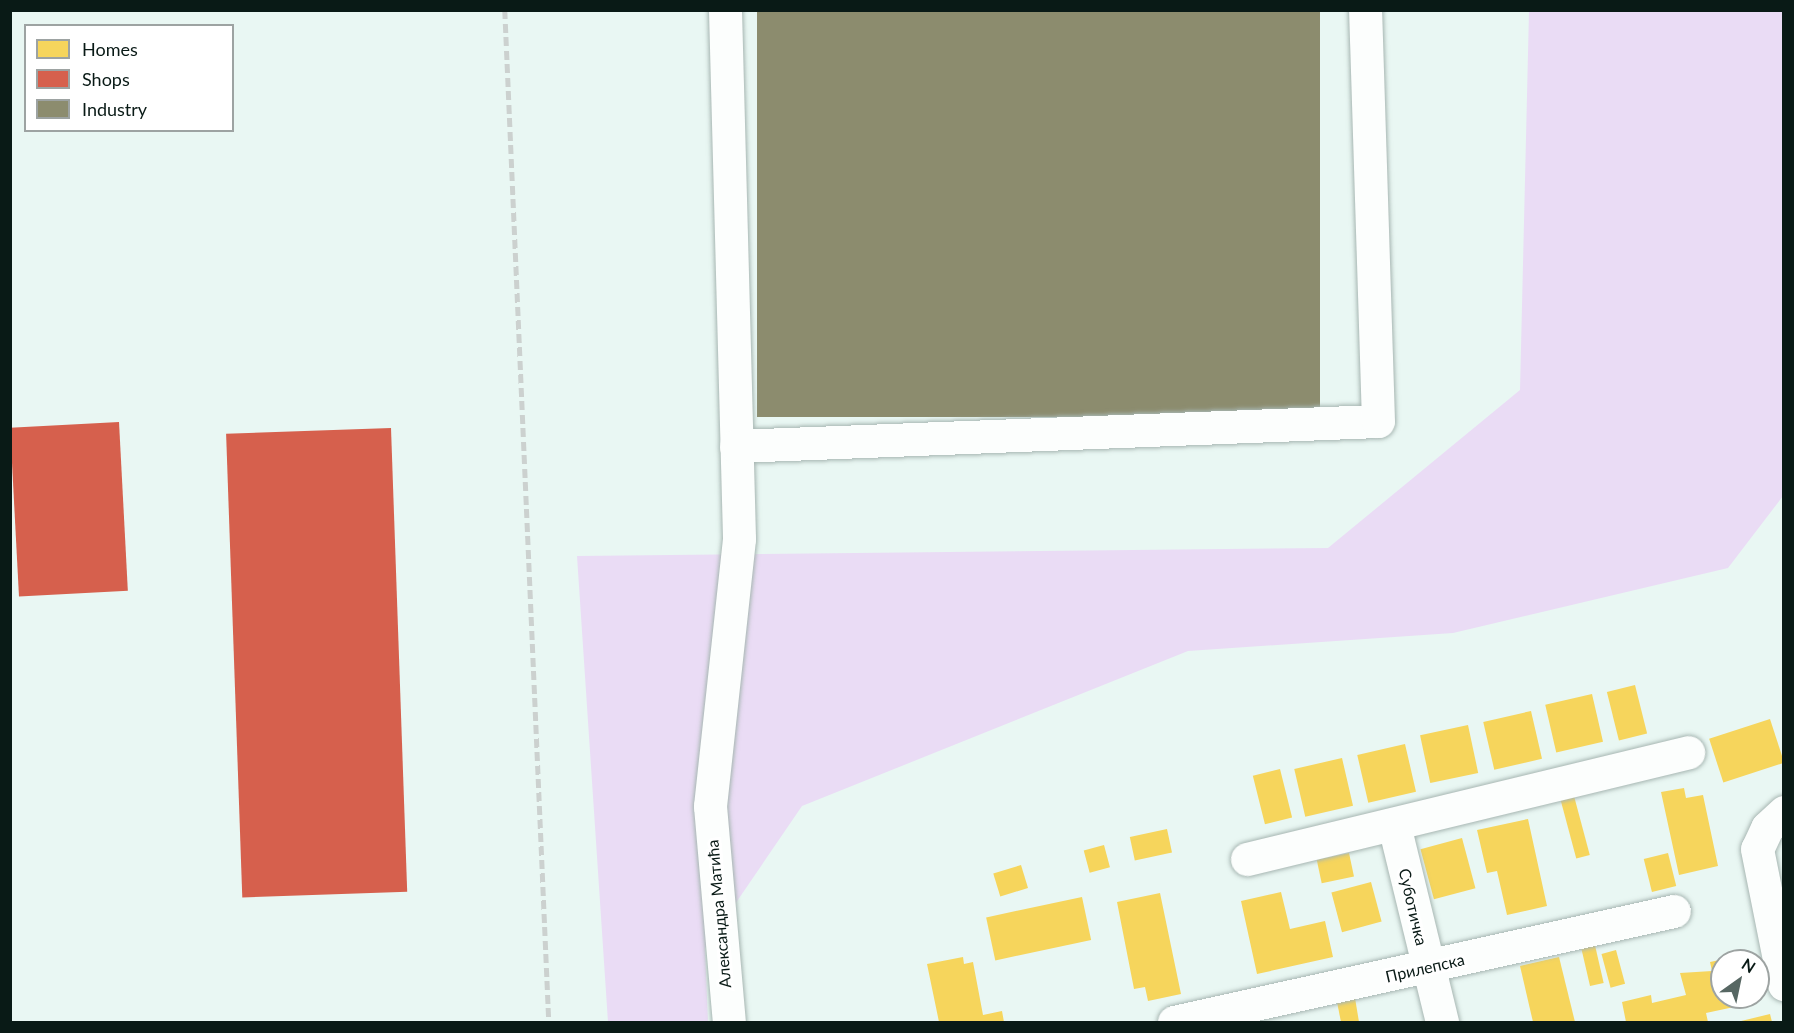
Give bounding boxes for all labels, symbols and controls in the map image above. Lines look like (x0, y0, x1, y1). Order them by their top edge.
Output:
legend (24, 24, 234, 132)
text: Homes (82, 38, 138, 60)
text: Shops (82, 68, 130, 90)
text: Industry (82, 98, 147, 120)
street label: Александра Матића (703, 839, 735, 989)
street label: Суботичка (1395, 867, 1431, 947)
north arrow (1710, 949, 1770, 1009)
street label: Прилепска (1384, 950, 1466, 986)
text: N (1739, 954, 1759, 976)

